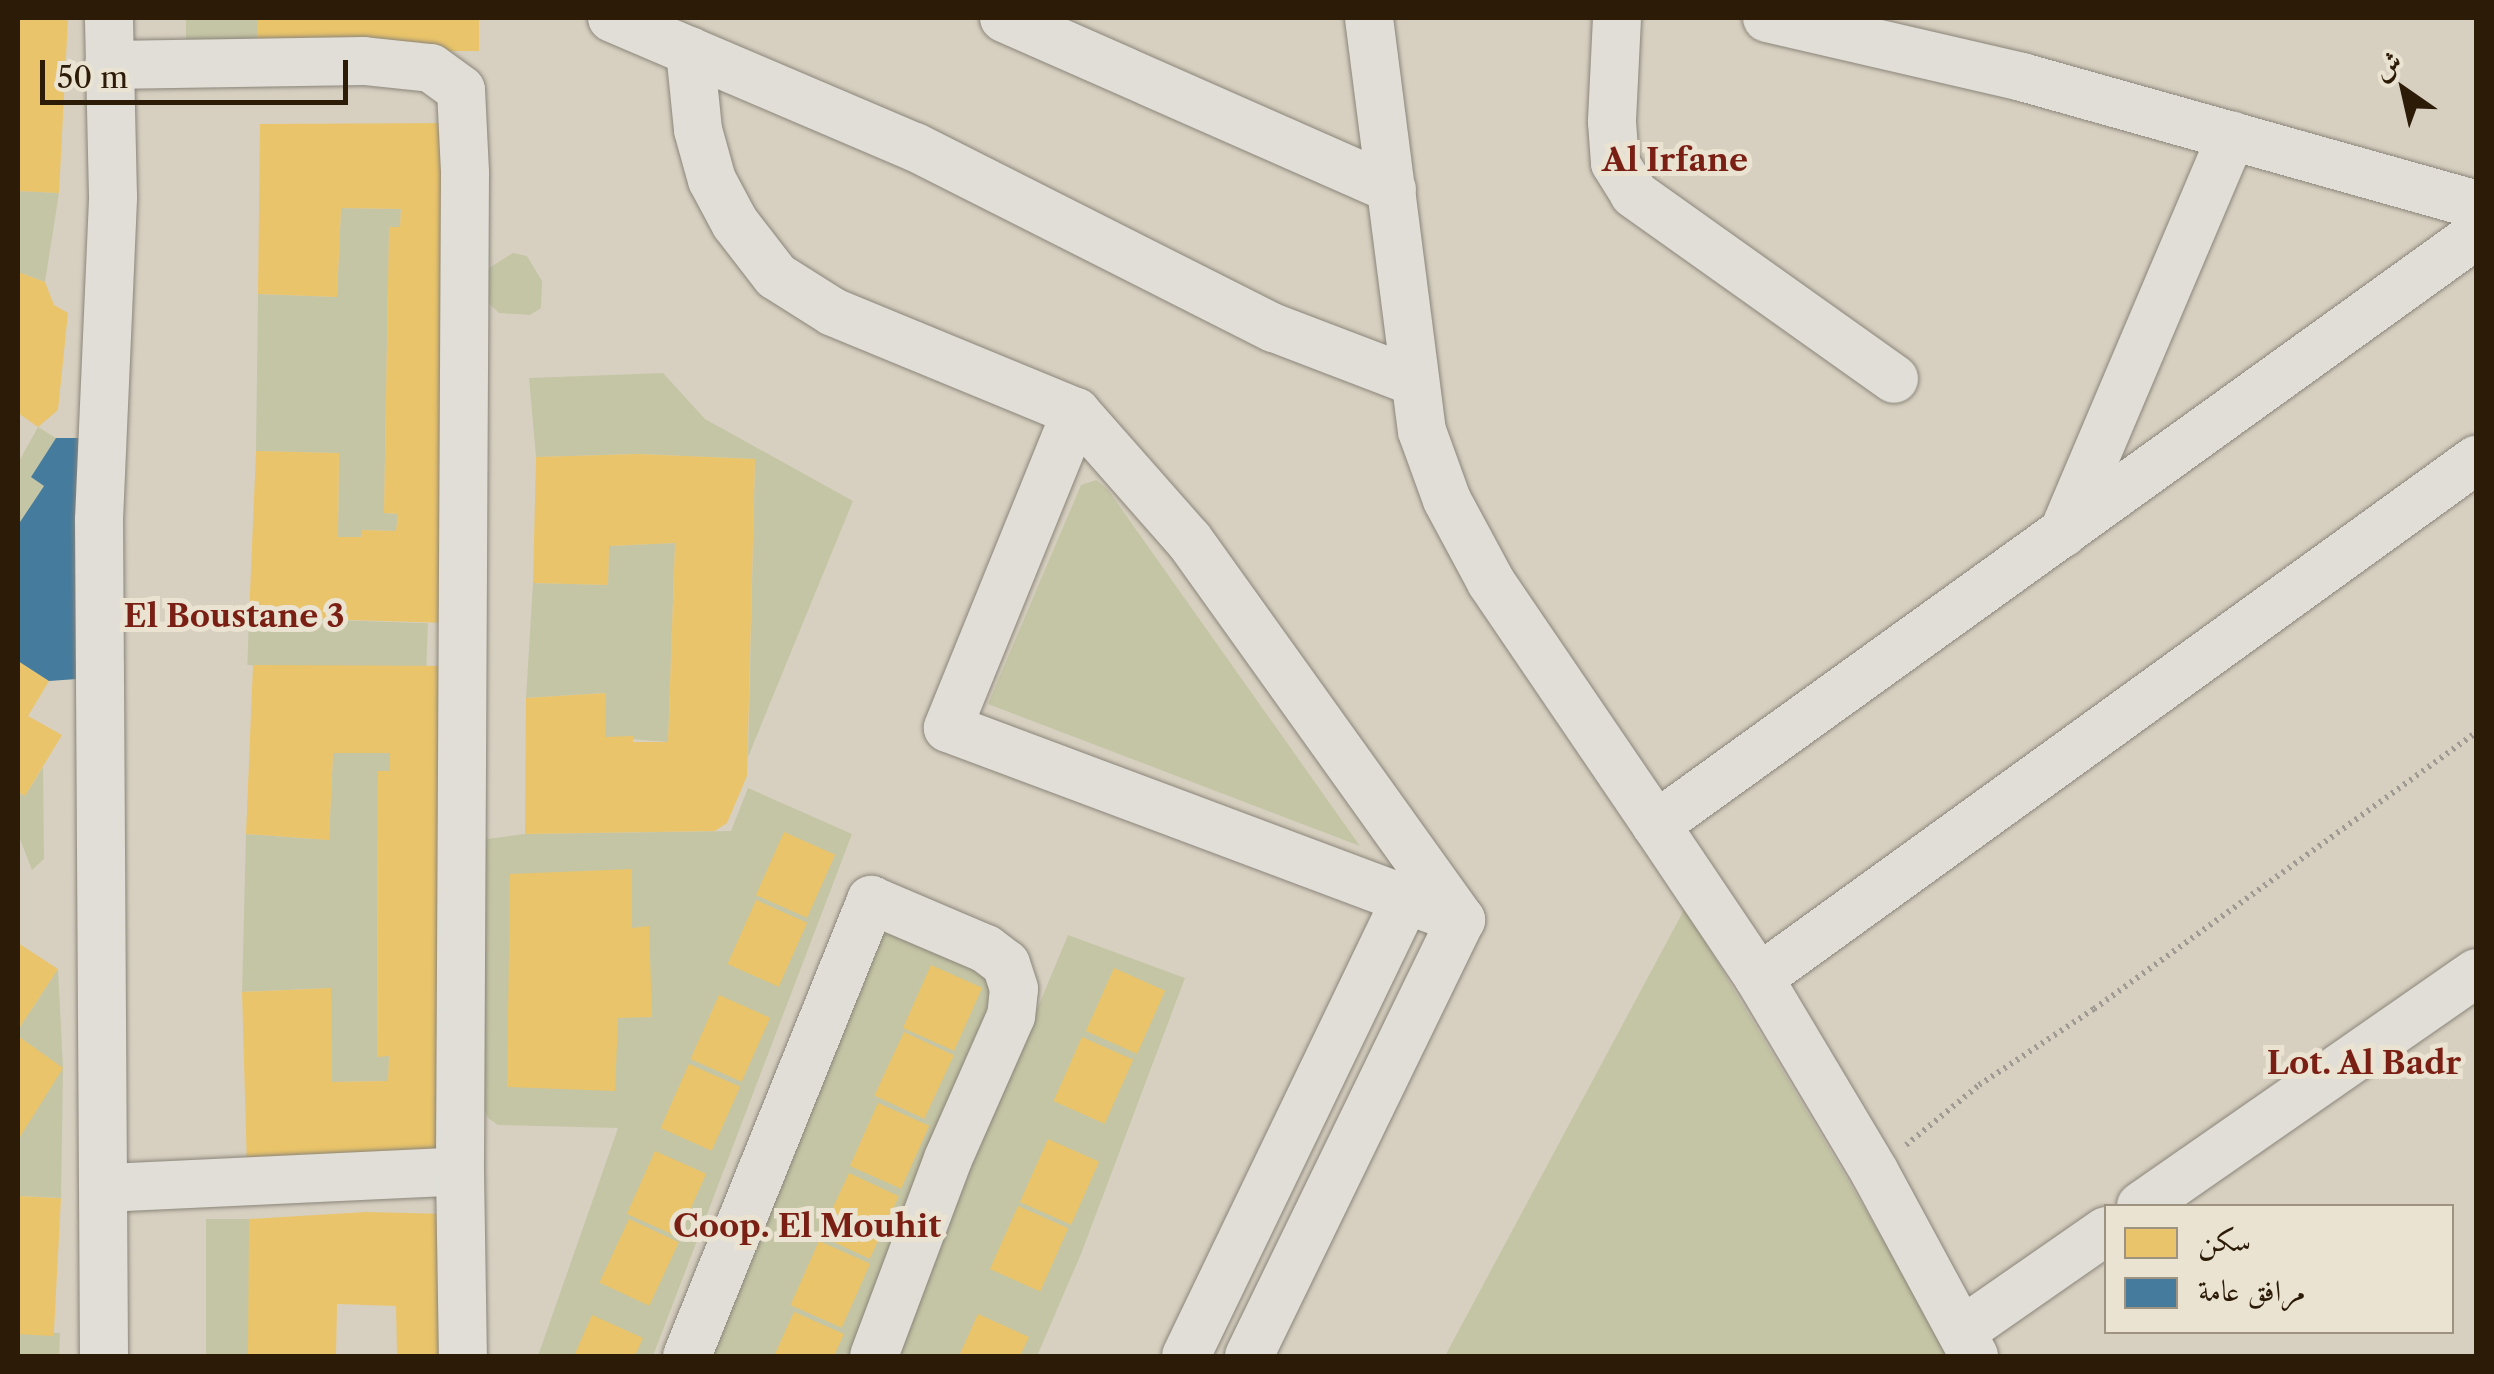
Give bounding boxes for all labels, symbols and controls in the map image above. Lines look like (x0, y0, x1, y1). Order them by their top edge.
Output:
scale bar (45, 40, 352, 102)
north arrow (2354, 40, 2454, 140)
text: ش (2366, 43, 2408, 87)
text: 50 m (57, 59, 128, 96)
district label: Al Irfane (1602, 141, 1748, 179)
district label: El Boustane 3 (124, 597, 344, 635)
district label: Lot. Al Badr (2266, 1044, 2462, 1082)
legend (2104, 1204, 2454, 1334)
district label: Coop. El Mouhit (673, 1207, 941, 1245)
text: سكن (2198, 1222, 2251, 1259)
text: مرافق عامة (2198, 1272, 2306, 1309)

